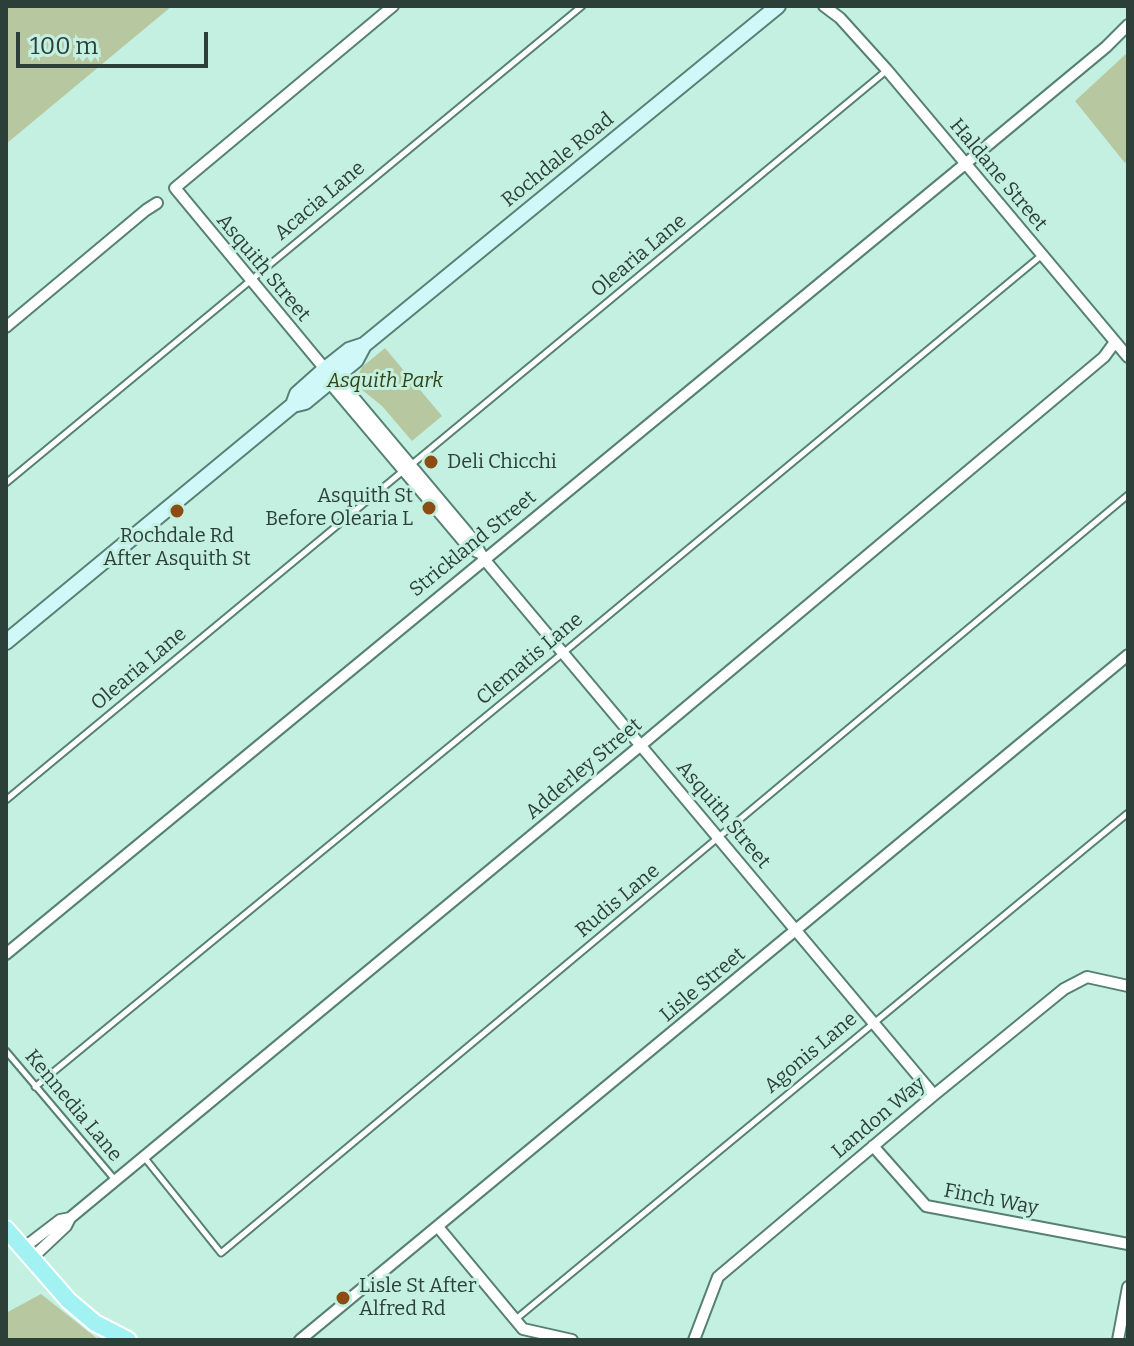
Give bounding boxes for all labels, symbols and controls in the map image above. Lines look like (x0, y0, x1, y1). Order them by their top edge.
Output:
scale bar (20, 16, 212, 66)
text: 100 m (30, 32, 98, 60)
street label: Rochdale Road (497, 108, 619, 212)
street label: Haldane Street (944, 114, 1052, 236)
street label: Acacia Lane (270, 156, 370, 246)
street label: Asquith Street (211, 209, 315, 327)
street label: Olearia Lane (586, 209, 692, 303)
park label: Asquith Park (327, 369, 443, 393)
place label: Deli Chicchi (447, 450, 557, 474)
marker: Deli Chicchi (422, 453, 440, 471)
place label: Asquith St Before Olearia L (265, 484, 413, 531)
street label: Strickland Street (405, 486, 541, 602)
marker: Asquith St Before Olearia L (420, 499, 438, 517)
marker: Rochdale Rd After Asquith St (168, 502, 186, 520)
place label: Rochdale Rd After Asquith St (103, 524, 251, 571)
street label: Clematis Lane (472, 608, 588, 710)
street label: Olearia Lane (86, 622, 192, 716)
street label: Adderley Street (521, 713, 647, 825)
street label: Asquith Street (671, 756, 775, 874)
street label: Rudis Lane (571, 859, 665, 943)
street label: Lisle Street (656, 943, 750, 1027)
street label: Agonis Lane (760, 1007, 862, 1099)
street label: Kennedia Lane (19, 1045, 127, 1167)
street label: Landon Way (828, 1072, 930, 1164)
street label: Finch Way (942, 1179, 1040, 1221)
place label: Lisle St After Alfred Rd (359, 1274, 477, 1321)
marker: Lisle St After Alfred Rd (334, 1289, 352, 1307)

